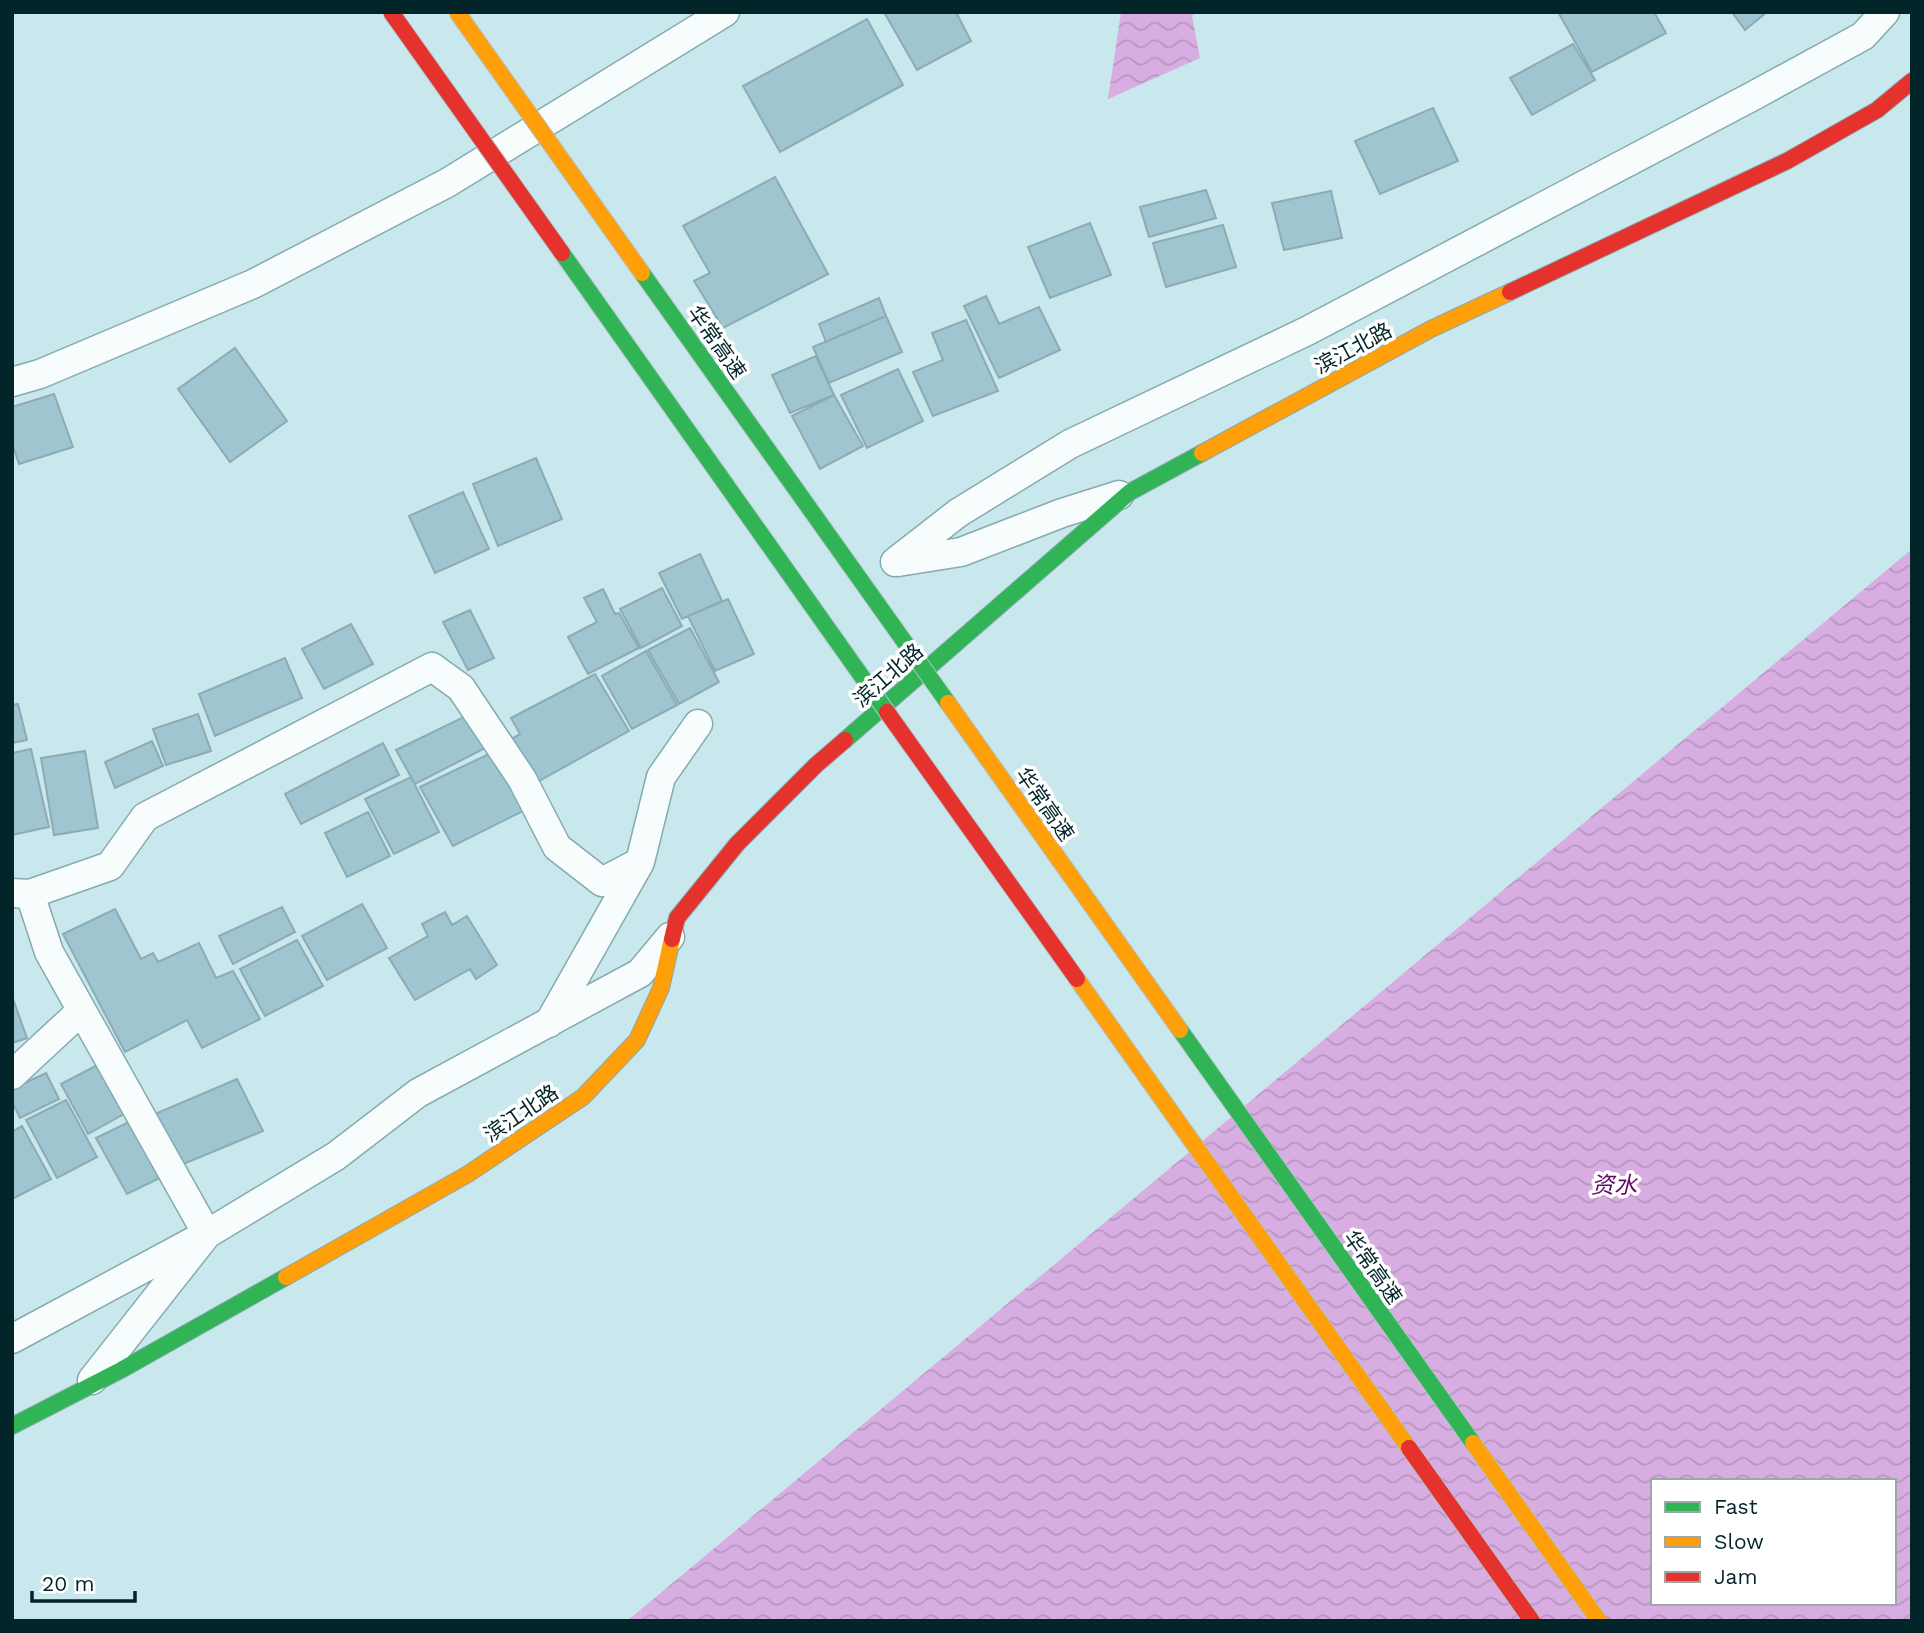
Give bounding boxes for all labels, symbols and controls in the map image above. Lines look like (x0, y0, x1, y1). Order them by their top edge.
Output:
street label: 华常高速 (683, 300, 751, 384)
street label: 滨江北路 (1310, 317, 1396, 379)
street label: 滨江北路 (848, 638, 928, 712)
street label: 华常高速 (1011, 762, 1079, 846)
street label: 滨江北路 (479, 1079, 563, 1147)
water label: 资水 (1591, 1172, 1638, 1199)
street label: 华常高速 (1339, 1225, 1407, 1309)
legend (1651, 1479, 1896, 1605)
text: Fast (1714, 1494, 1758, 1519)
text: Slow (1714, 1529, 1764, 1554)
scale bar (32, 1560, 135, 1604)
text: Jam (1714, 1564, 1757, 1589)
text: 20 m (42, 1571, 94, 1596)

